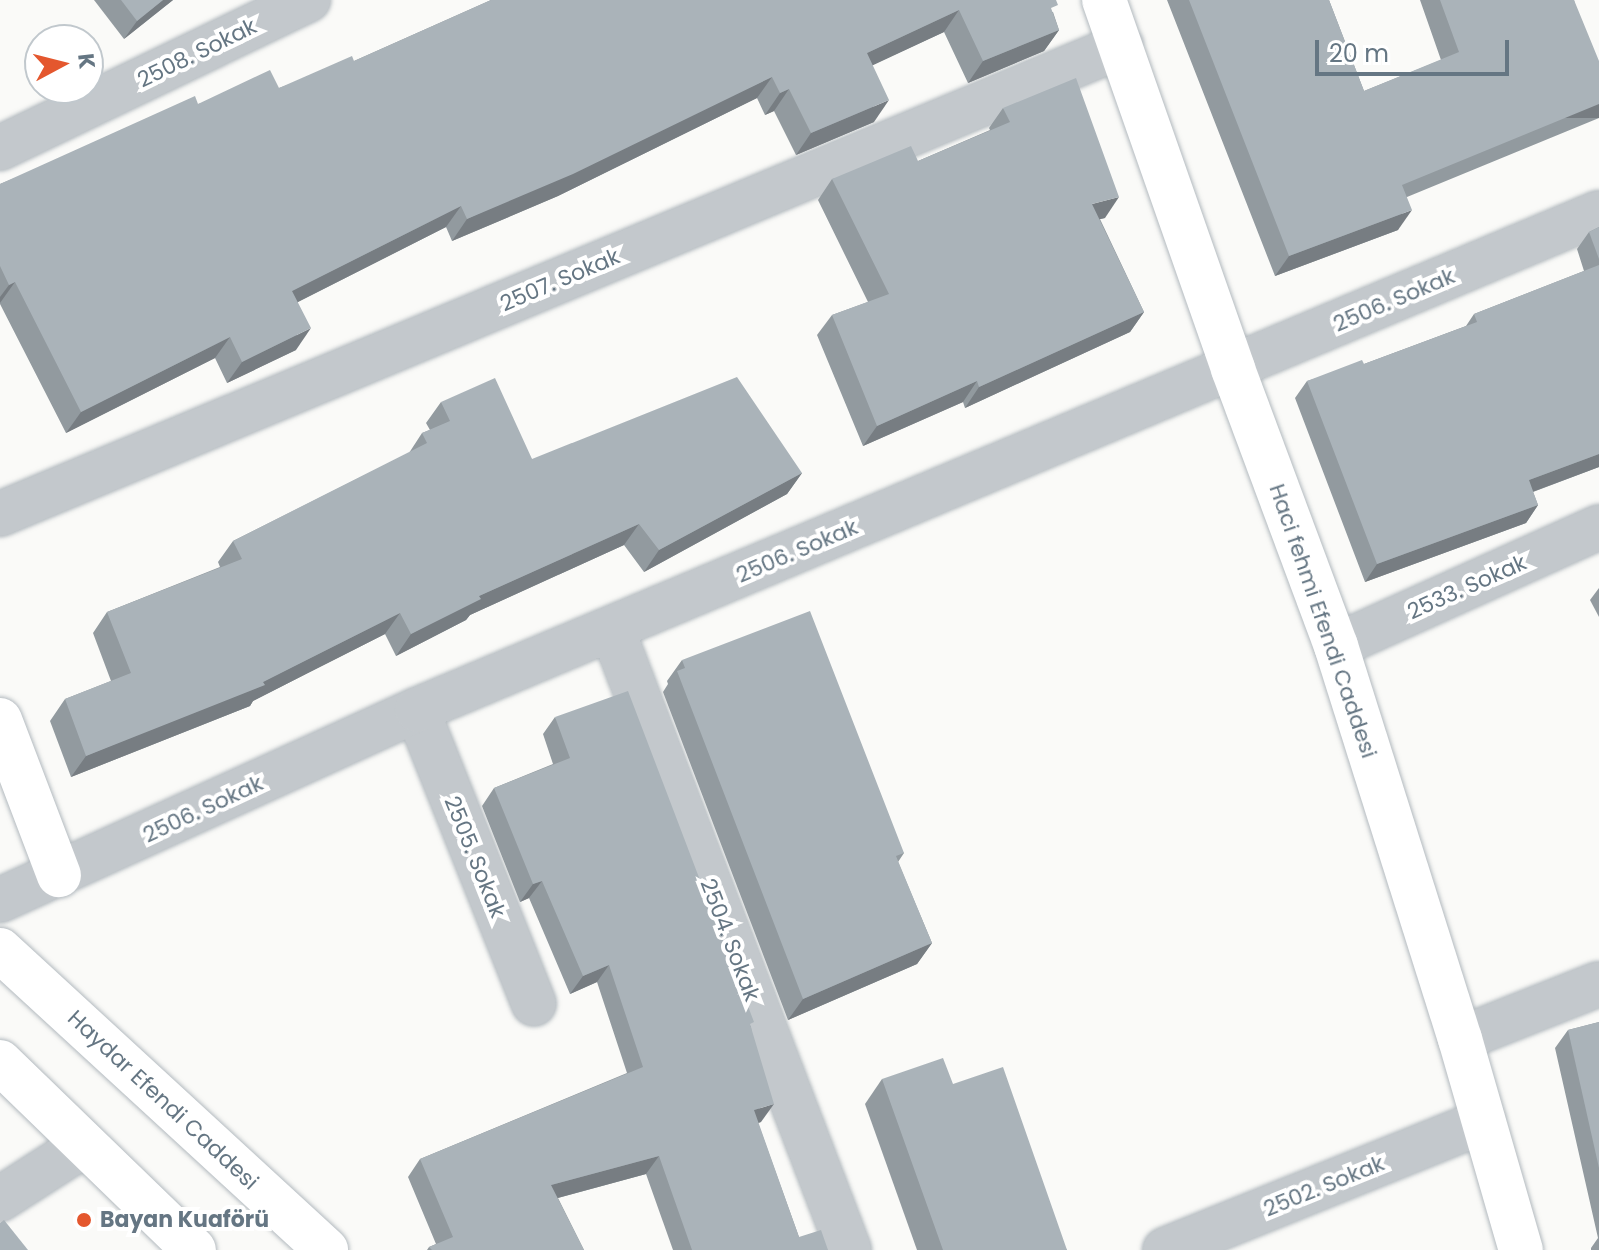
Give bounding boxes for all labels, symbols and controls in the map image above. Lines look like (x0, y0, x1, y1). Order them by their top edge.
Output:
street label: 2508. Sokak (133, 13, 261, 93)
north arrow (24, 24, 104, 104)
scale bar (1319, 24, 1513, 74)
text: 20 m (1329, 37, 1389, 70)
text: K (70, 52, 103, 71)
street label: 2507. Sokak (496, 243, 624, 317)
street label: 2506. Sokak (1329, 263, 1459, 337)
street label: Haci fehmi Efendi Caddesi (1264, 480, 1382, 762)
street label: 2506. Sokak (732, 514, 862, 588)
street label: 2533. Sokak (1403, 549, 1531, 625)
street label: 2506. Sokak (139, 770, 267, 848)
street label: 2505. Sokak (439, 792, 511, 922)
street label: 2504. Sokak (695, 875, 765, 1005)
street label: Haydar Efendi Caddesi (62, 1005, 264, 1195)
street label: 2502. Sokak (1260, 1150, 1388, 1222)
place label: Bayan Kuaförü (100, 1207, 269, 1233)
marker: Bayan Kuaförü (75, 1211, 93, 1229)

